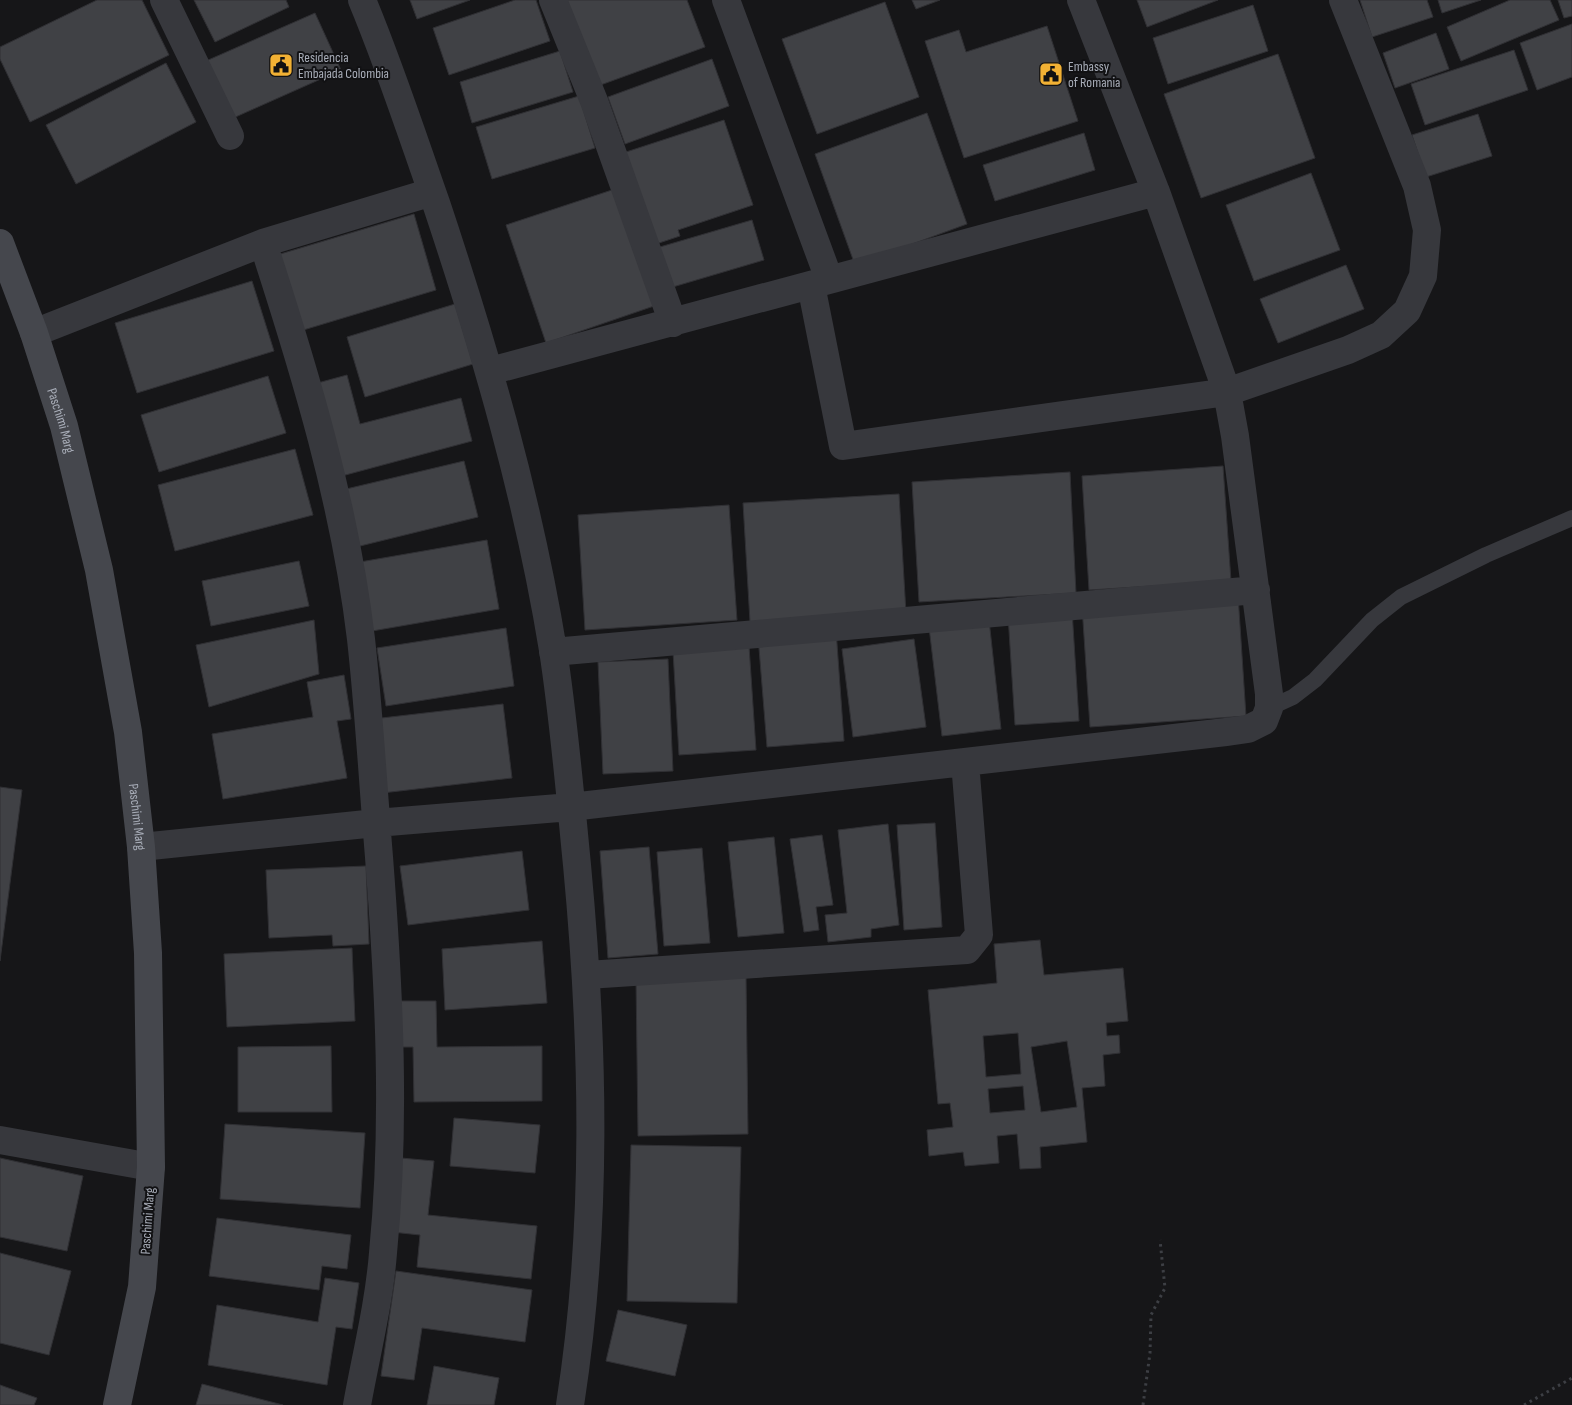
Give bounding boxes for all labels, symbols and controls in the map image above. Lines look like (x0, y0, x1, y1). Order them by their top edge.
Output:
place label: Residencia Embajada Colombia (298, 49, 389, 82)
public building icon: Residencia Embajada Colombia (268, 52, 294, 78)
place label: Embassy of Romania (1068, 58, 1121, 91)
public building icon: Embassy of Romania (1038, 61, 1064, 87)
street label: Paschimi Marg (43, 386, 78, 455)
street label: Paschimi Marg (125, 782, 149, 851)
street label: Paschimi Marg (137, 1187, 158, 1255)

